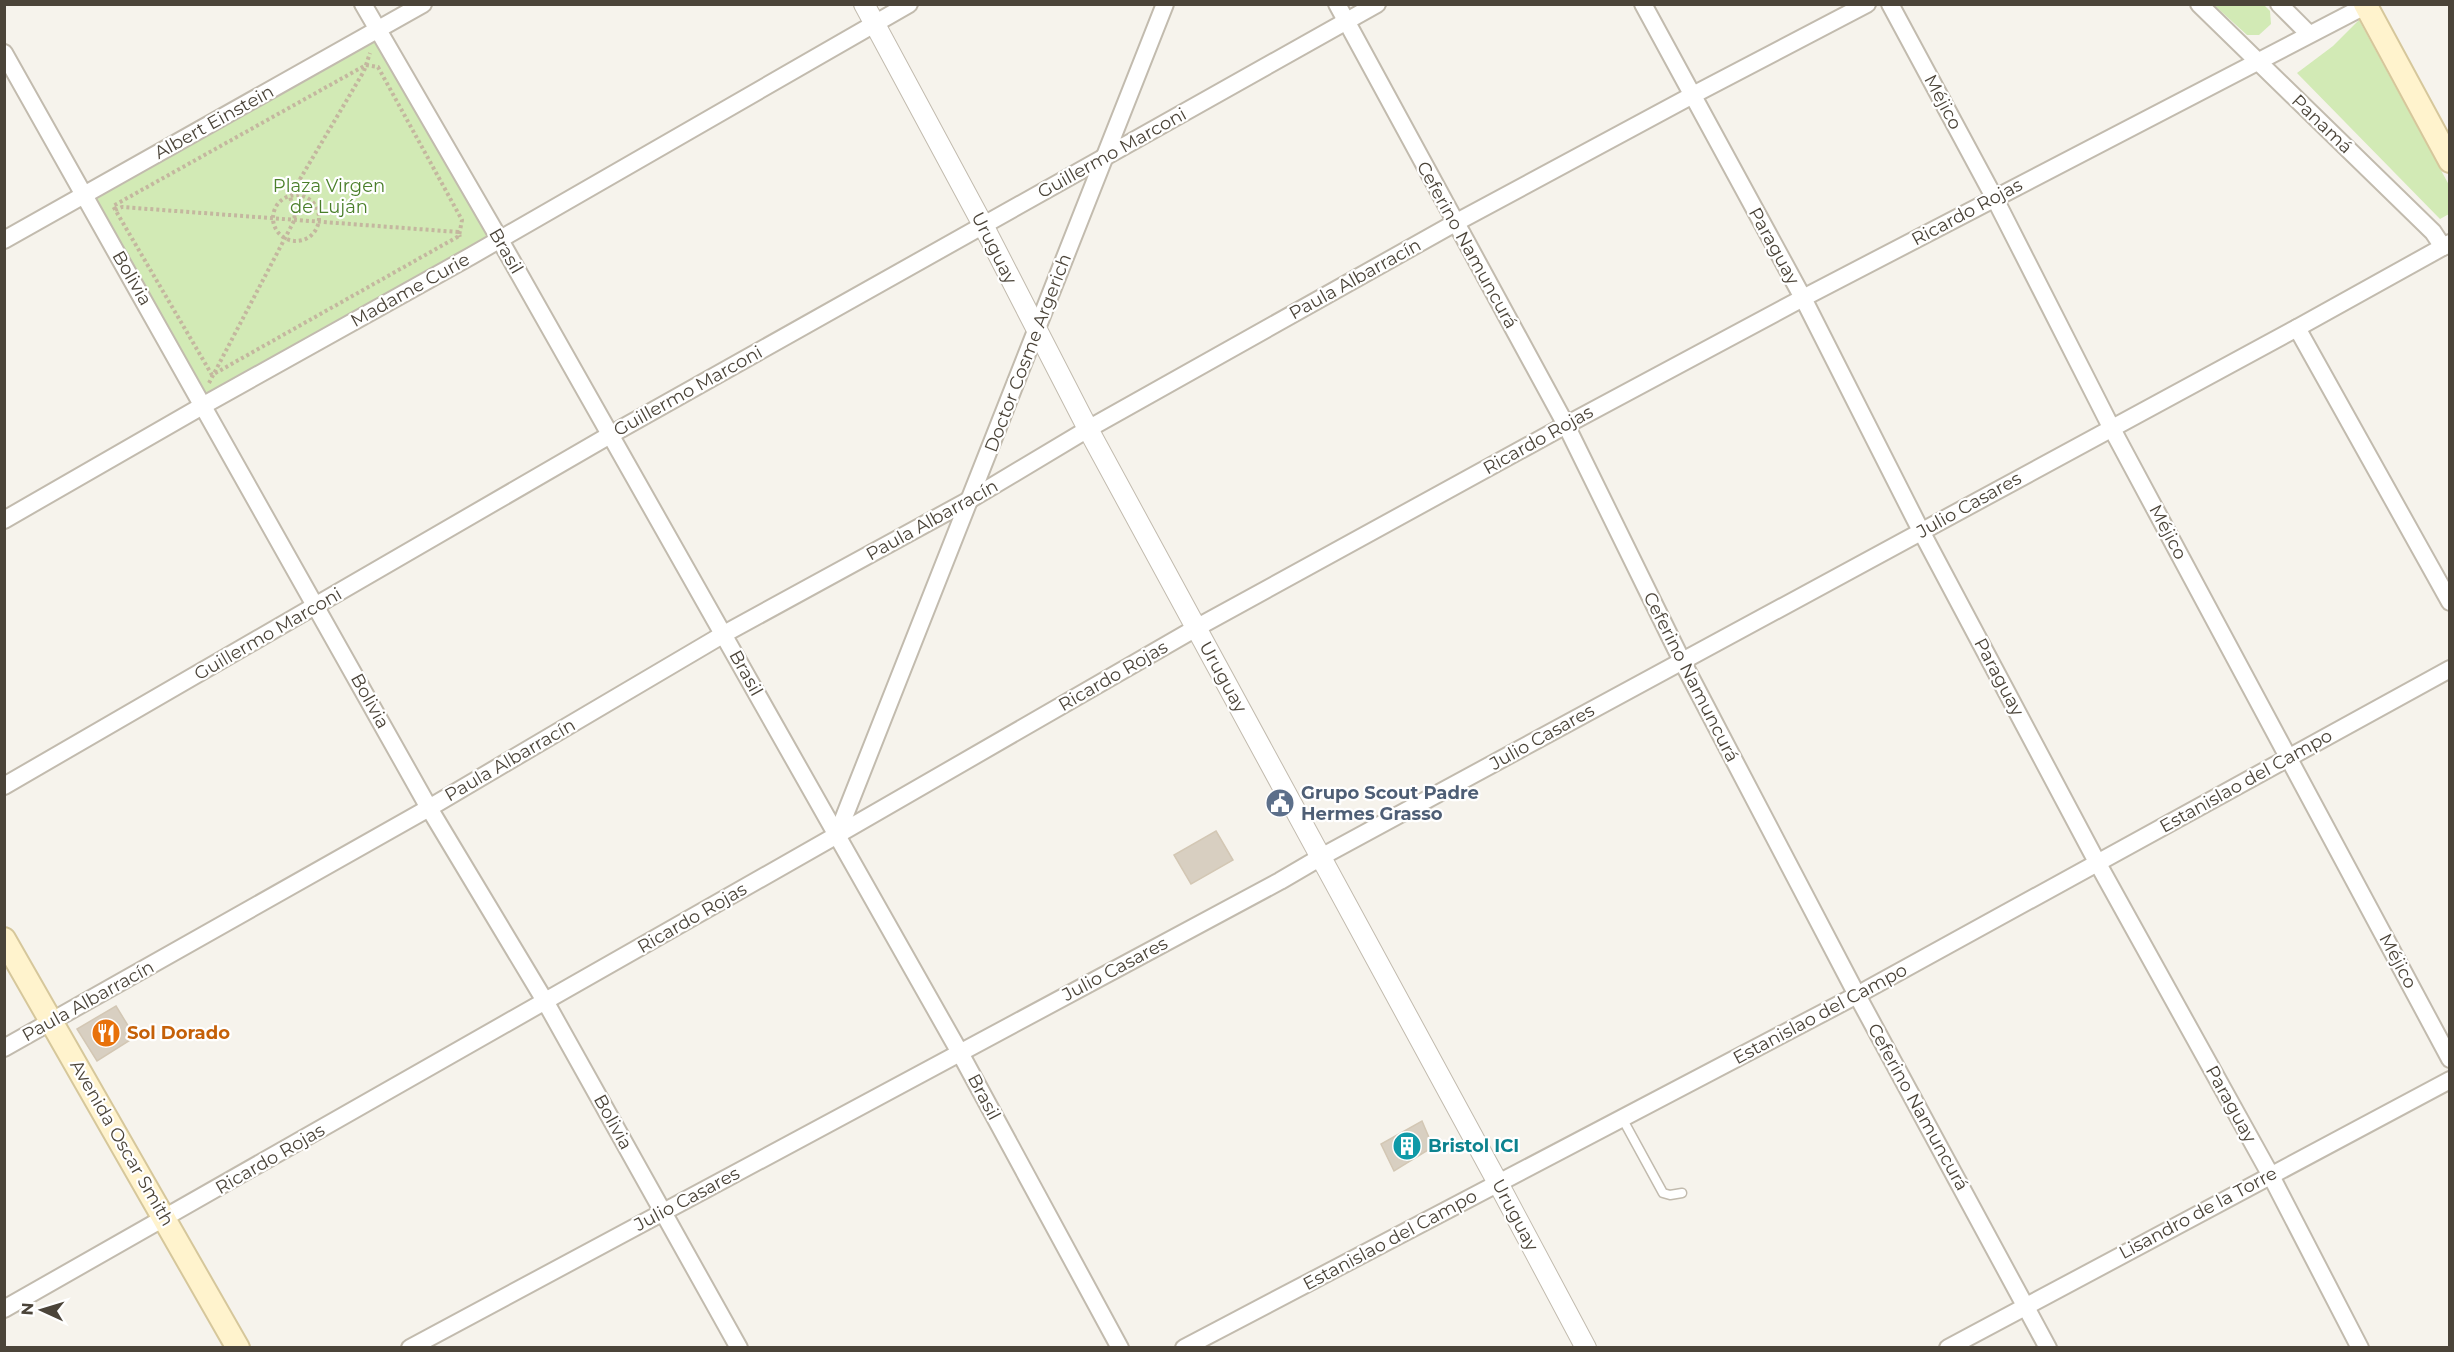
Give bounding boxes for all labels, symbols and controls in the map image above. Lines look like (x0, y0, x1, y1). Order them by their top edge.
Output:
street label: Méjico (1919, 71, 1967, 133)
street label: Albert Einstein (150, 80, 278, 164)
street label: Panamá (2287, 90, 2357, 158)
street label: Guillermo Marconi (1034, 103, 1190, 203)
street label: Ceferino Namuncurá (1412, 157, 1522, 333)
street label: Ricardo Rojas (1908, 173, 2026, 250)
park label: Plaza Virgen de Luján (273, 175, 385, 218)
street label: Paraguay (1744, 204, 1804, 289)
street label: Uruguay (966, 208, 1022, 288)
street label: Brasil (484, 224, 528, 278)
street label: Paula Albarracín (1285, 234, 1425, 324)
street label: Bolivia (108, 247, 156, 309)
street label: Madame Curie (347, 248, 473, 332)
street label: Doctor Cosme Argerich (980, 251, 1076, 455)
street label: Guillermo Marconi (610, 341, 766, 441)
street label: Ricardo Rojas (1479, 401, 1597, 479)
street label: Julio Casares (1912, 467, 2025, 543)
street label: Paula Albarracín (862, 475, 1002, 565)
street label: Méjico (2144, 501, 2192, 563)
street label: Guillermo Marconi (190, 583, 346, 685)
street label: Ceferino Namuncurá (1639, 588, 1743, 766)
street label: Paraguay (1969, 634, 2029, 720)
street label: Ricardo Rojas (1055, 636, 1172, 716)
street label: Uruguay (1194, 638, 1252, 717)
street label: Brasil (724, 646, 768, 700)
street label: Bolivia (346, 670, 394, 732)
street label: Julio Casares (1485, 699, 1598, 775)
street label: Paula Albarracín (441, 714, 579, 806)
street label: Estanislao del Campo (2156, 724, 2336, 838)
place label: Grupo Scout Padre Hermes Grasso (1301, 782, 1479, 825)
public building icon: Grupo Scout Padre Hermes Grasso (1264, 787, 1296, 819)
street label: Ricardo Rojas (634, 878, 751, 958)
street label: Méjico (2374, 930, 2422, 992)
street label: Julio Casares (1058, 932, 1172, 1006)
street label: Paula Albarracín (18, 956, 158, 1046)
street label: Estanislao del Campo (1729, 959, 1911, 1069)
restaurant icon: Sol Dorado (90, 1017, 122, 1049)
street label: Ceferino Namuncurá (1863, 1019, 1973, 1195)
place label: Sol Dorado (127, 1022, 230, 1044)
street label: Avenida Oscar Smith (65, 1056, 179, 1230)
street label: Paraguay (2201, 1062, 2261, 1147)
street label: Brasil (963, 1070, 1005, 1124)
street label: Bolivia (589, 1091, 637, 1153)
street label: Ricardo Rojas (212, 1119, 329, 1199)
building icon: Bristol ICI (1391, 1130, 1423, 1162)
place label: Bristol ICI (1428, 1135, 1519, 1157)
street label: Julio Casares (630, 1162, 744, 1236)
street label: Lisandro de la Torre (2115, 1162, 2281, 1264)
street label: Uruguay (1487, 1175, 1543, 1255)
street label: Estanislao del Campo (1299, 1185, 1481, 1295)
north arrow (12, 1280, 72, 1340)
text: N (18, 1302, 37, 1316)

